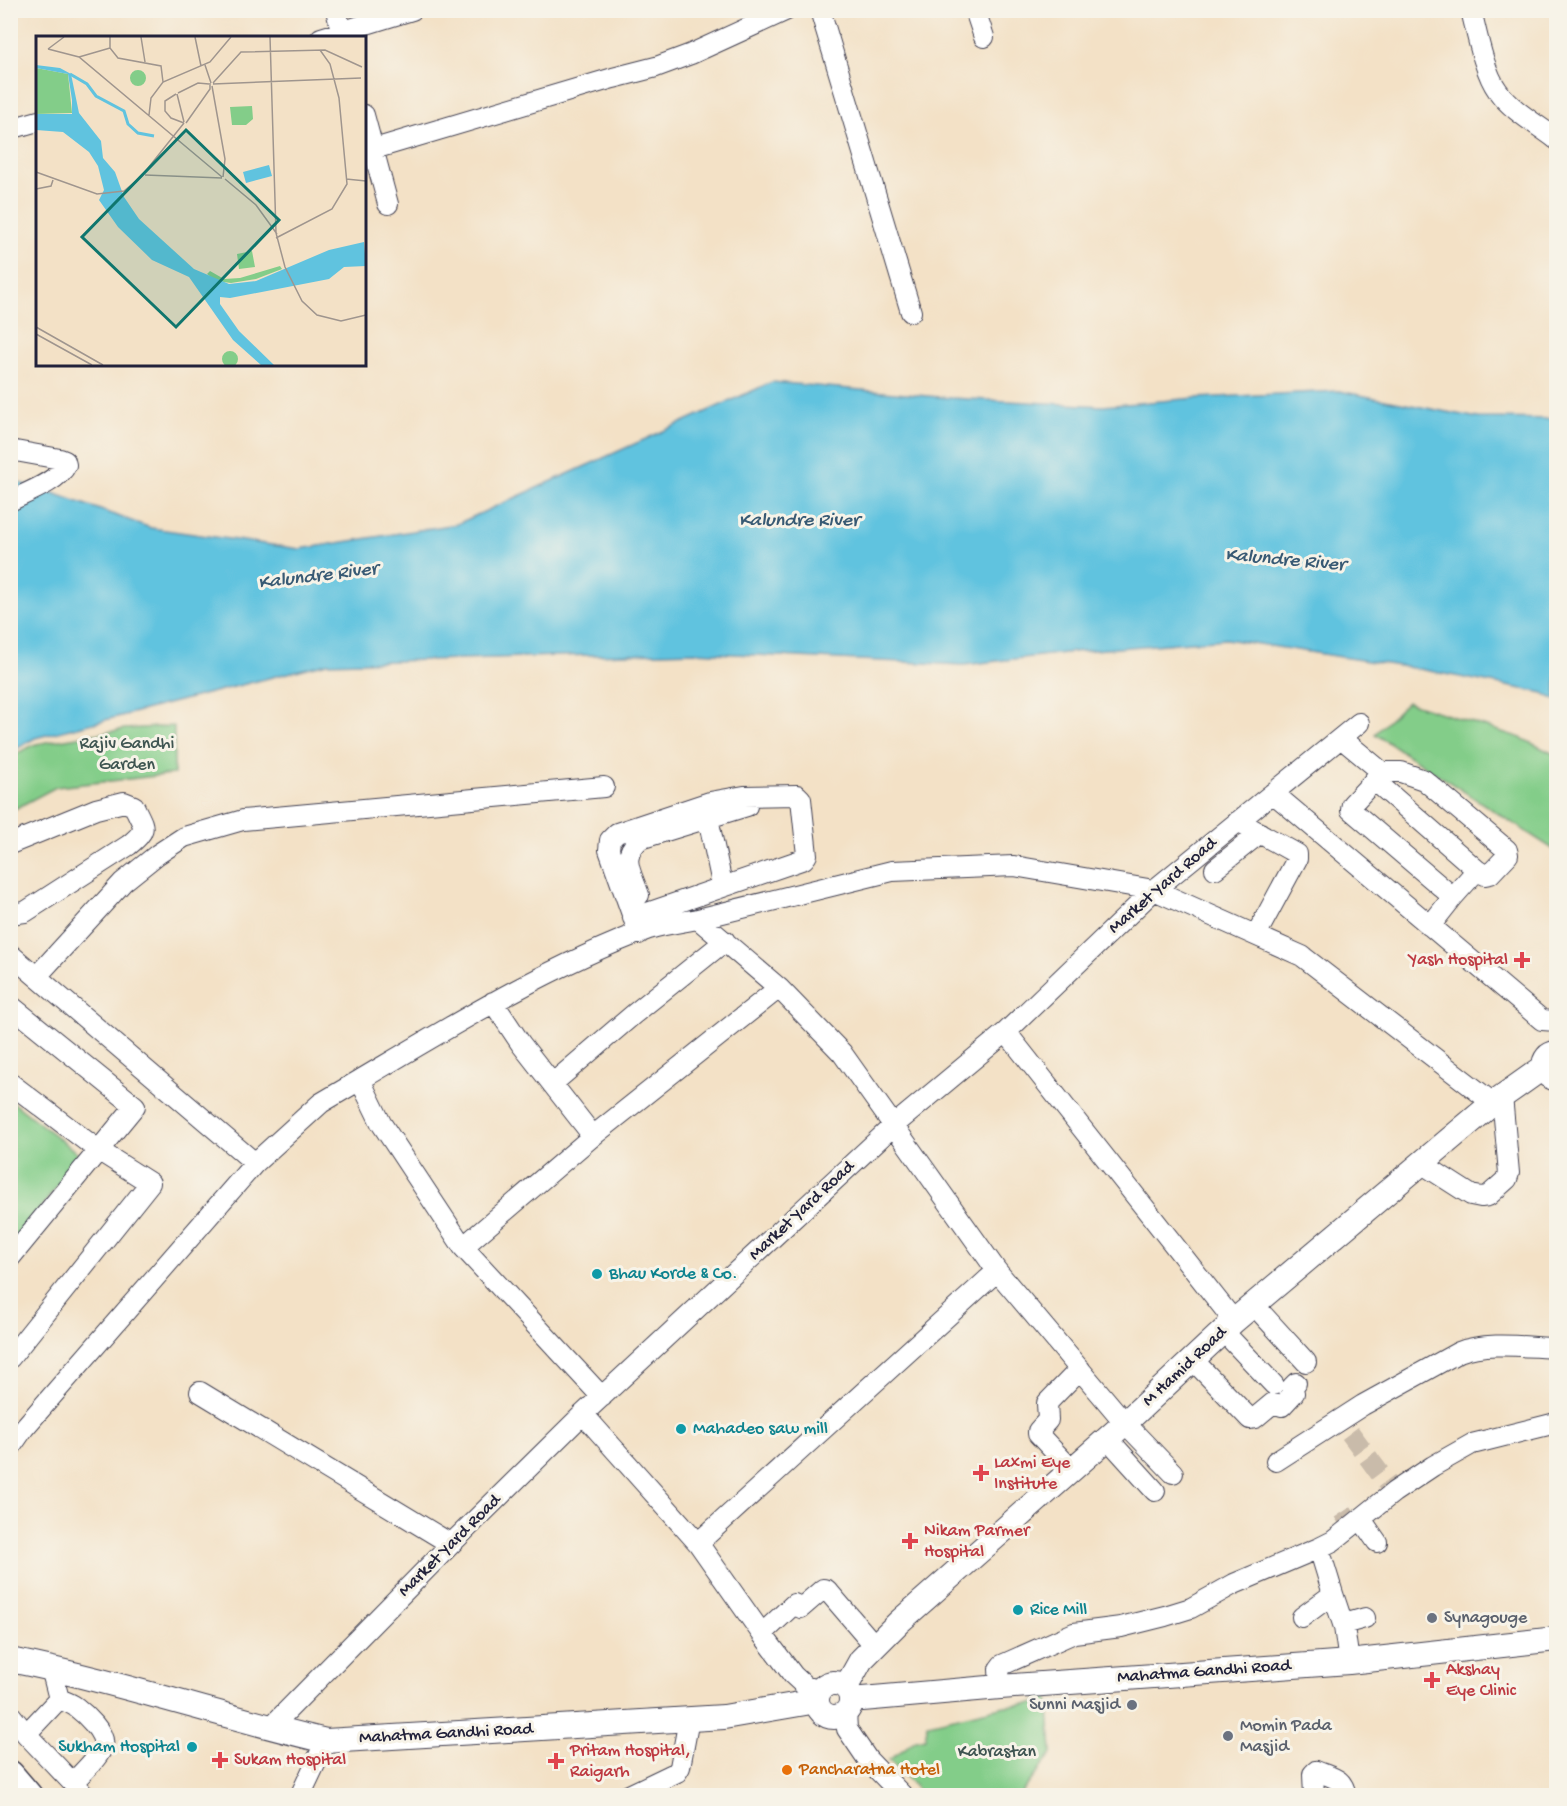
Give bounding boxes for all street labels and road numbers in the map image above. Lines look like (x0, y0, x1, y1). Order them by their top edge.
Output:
street label: Market Yard Road (1105, 832, 1223, 939)
street label: Market Yard Road (745, 1156, 860, 1265)
street label: M Hamid Road (1138, 1322, 1233, 1411)
street label: Market Yard Road (394, 1489, 507, 1602)
street label: Mahatma Gandhi Road (1116, 1655, 1293, 1689)
street label: Mahatma Gandhi Road (359, 1719, 535, 1749)

